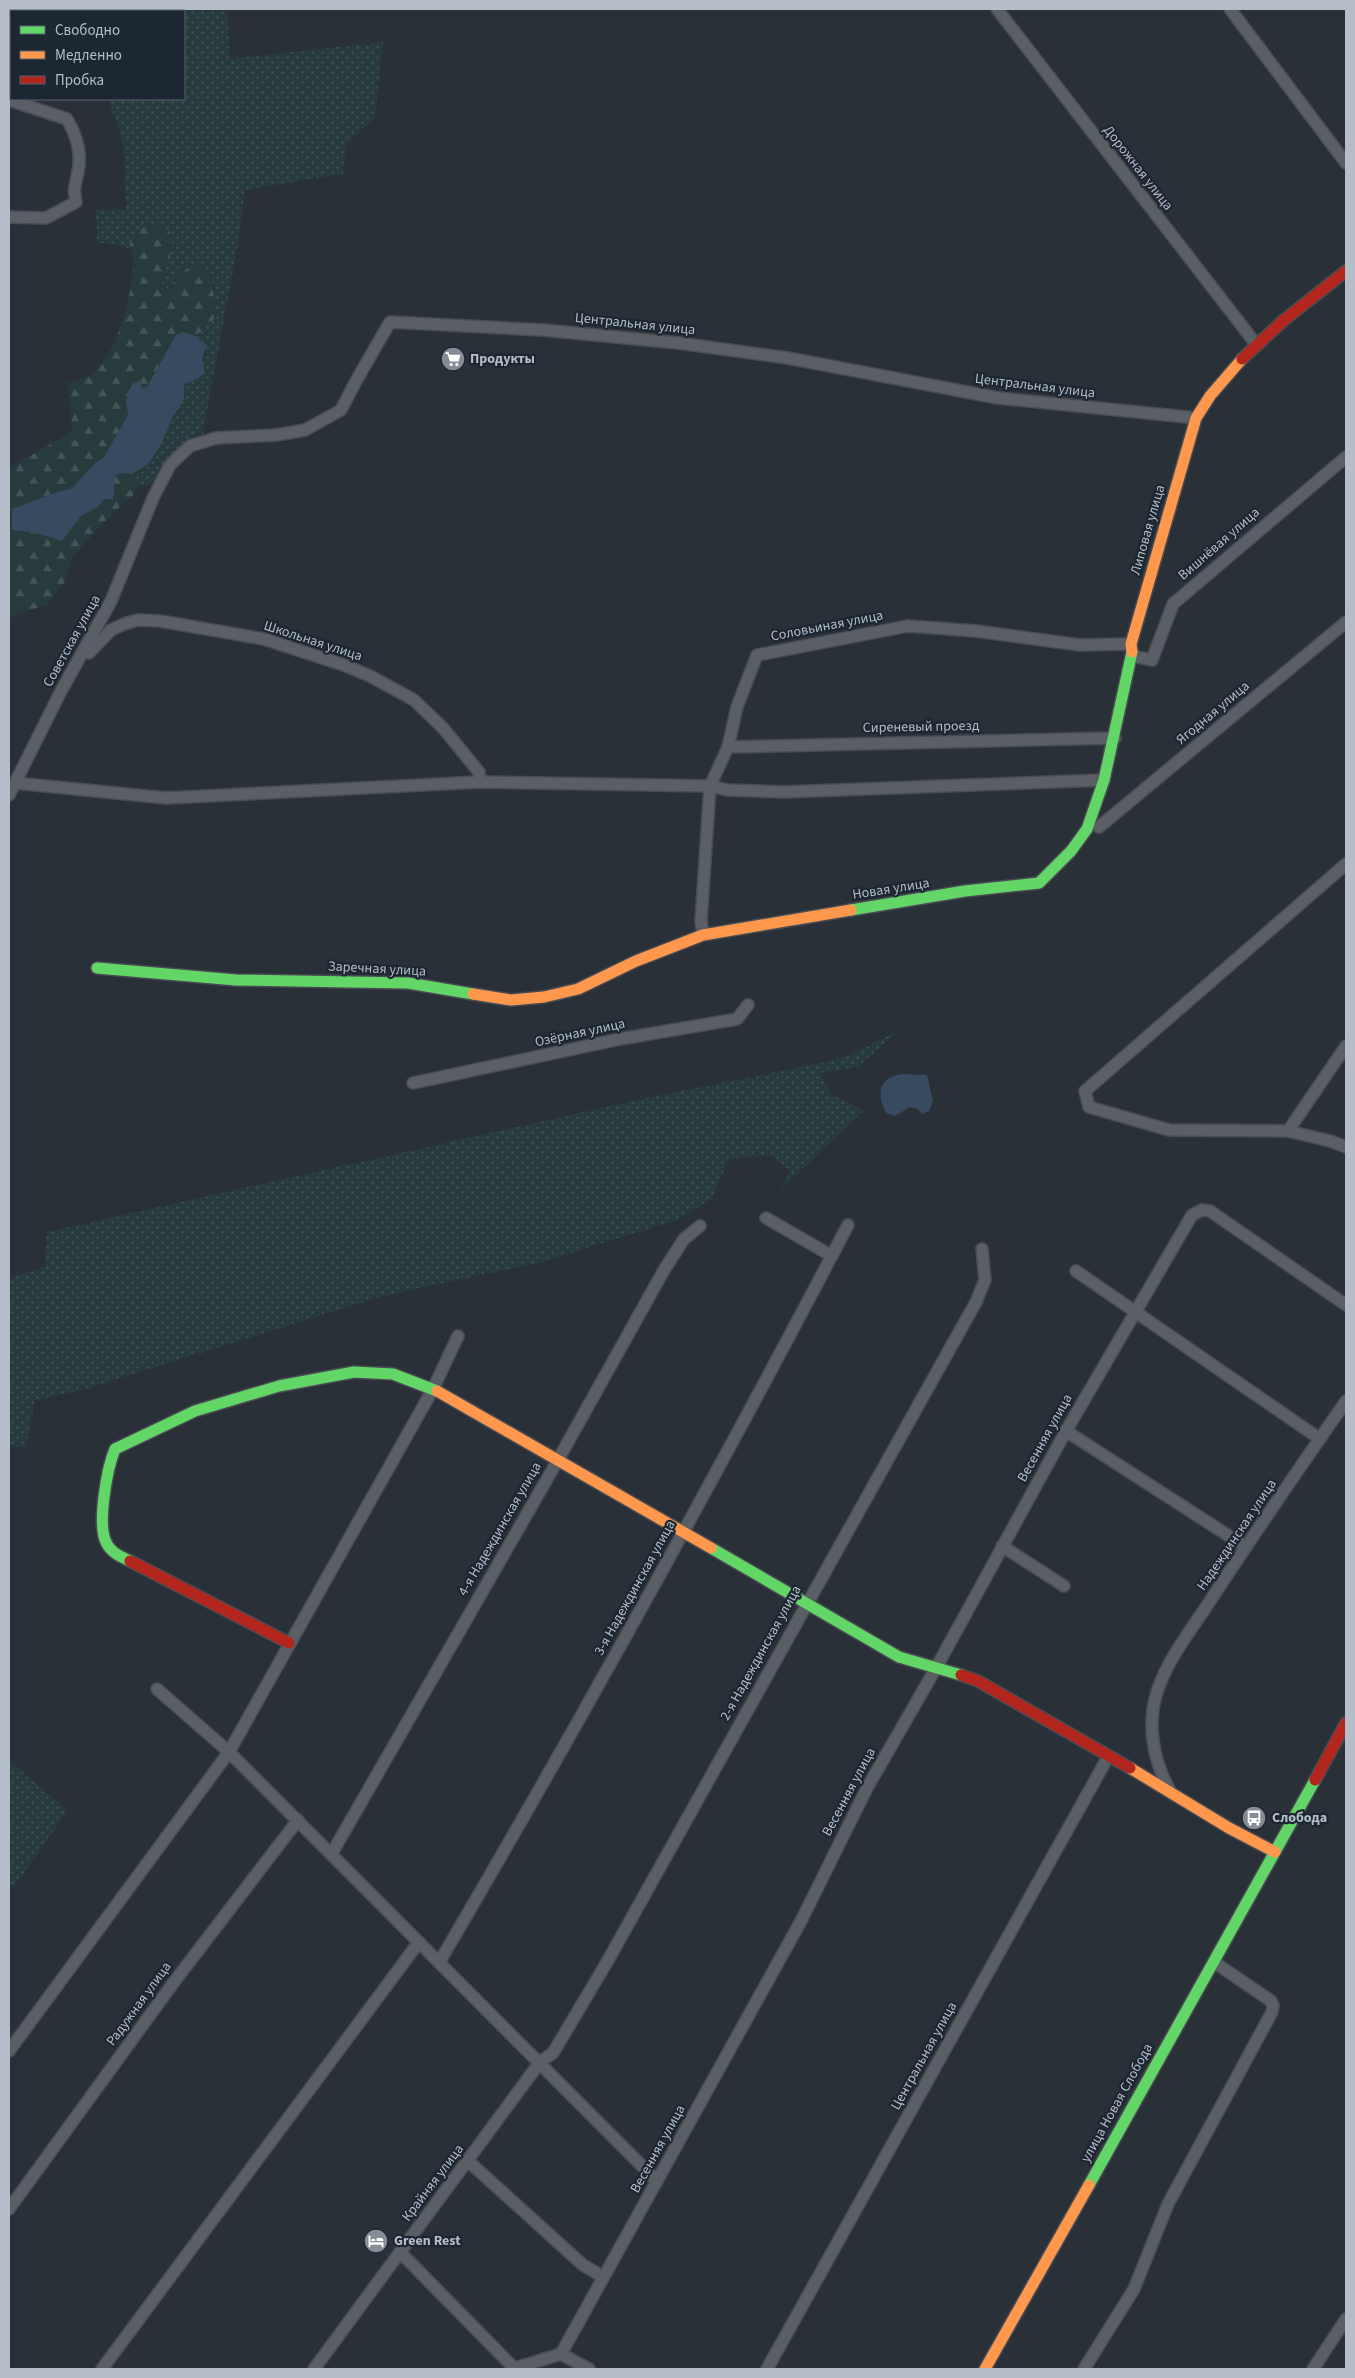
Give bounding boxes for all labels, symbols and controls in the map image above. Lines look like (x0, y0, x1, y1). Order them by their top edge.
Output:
legend (10, 10, 185, 100)
text: Свободно (55, 20, 120, 41)
text: Медленно (55, 45, 122, 66)
text: Пробка (55, 70, 104, 91)
street label: Дорожная улица (1098, 121, 1178, 215)
street label: Центральная улица (574, 308, 696, 340)
supermarket icon: Продукты (440, 346, 466, 372)
place label: Продукты (470, 349, 535, 369)
street label: Центральная улица (974, 369, 1096, 403)
street label: Липовая улица (1126, 483, 1170, 577)
street label: Вишнёвая улица (1174, 503, 1264, 585)
street label: Советская улица (38, 591, 106, 691)
street label: Соловьиная улица (769, 605, 885, 647)
street label: Школьная улица (261, 616, 365, 666)
street label: Ягодная улица (1172, 676, 1254, 750)
street label: Сиреневый проезд (863, 716, 980, 738)
street label: Новая улица (851, 873, 931, 905)
street label: Заречная улица (327, 956, 427, 982)
street label: Озёрная улица (533, 1014, 627, 1052)
street label: Весенняя улица (1013, 1390, 1077, 1486)
street label: 4-я Надеждинская улица (453, 1458, 547, 1600)
street label: Надеждинская улица (1192, 1475, 1282, 1595)
street label: 3-я Надеждинская улица (589, 1517, 681, 1659)
street label: 2-я Надеждинская улица (715, 1582, 807, 1724)
street label: Весенняя улица (817, 1744, 881, 1840)
bus stop icon: Слобода (1241, 1805, 1267, 1831)
place label: Слобода (1272, 1808, 1327, 1828)
street label: Радужная улица (102, 1958, 176, 2050)
street label: Центральная улица (886, 1998, 962, 2114)
street label: улица Новая Слобода (1076, 2040, 1158, 2166)
street label: Весенняя улица (626, 2101, 690, 2197)
street label: Крайняя улица (397, 2140, 469, 2226)
hotel icon: Green Rest (363, 2228, 389, 2254)
place label: Green Rest (394, 2231, 461, 2251)

